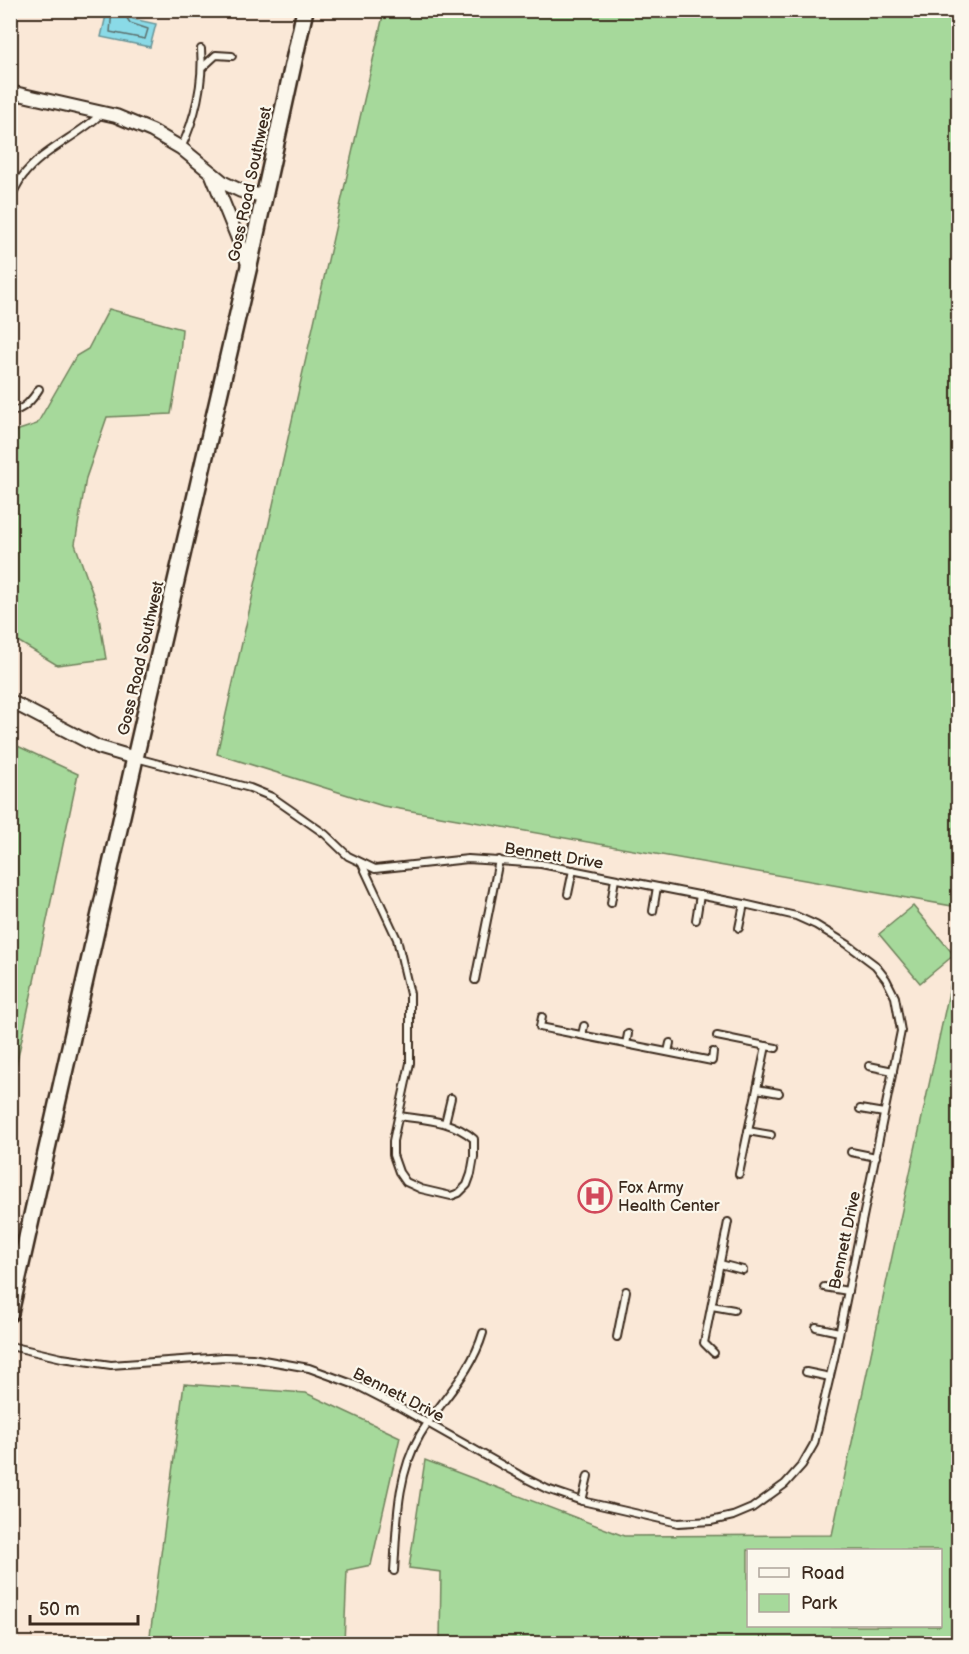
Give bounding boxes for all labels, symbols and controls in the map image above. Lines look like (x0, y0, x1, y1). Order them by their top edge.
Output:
street label: Goss Road Southwest (225, 105, 276, 264)
street label: Goss Road Southwest (114, 579, 169, 737)
street label: Bennett Drive (503, 839, 605, 874)
hospital icon: Fox Army Health Center (577, 1178, 613, 1214)
place label: Fox Army Health Center (618, 1179, 720, 1216)
street label: Bennett Drive (826, 1189, 865, 1291)
street label: Bennett Drive (350, 1364, 448, 1427)
legend (747, 1549, 942, 1627)
text: Road (801, 1563, 845, 1584)
scale bar (30, 1588, 138, 1626)
text: Park (801, 1593, 837, 1614)
text: 50 m (39, 1599, 80, 1620)

